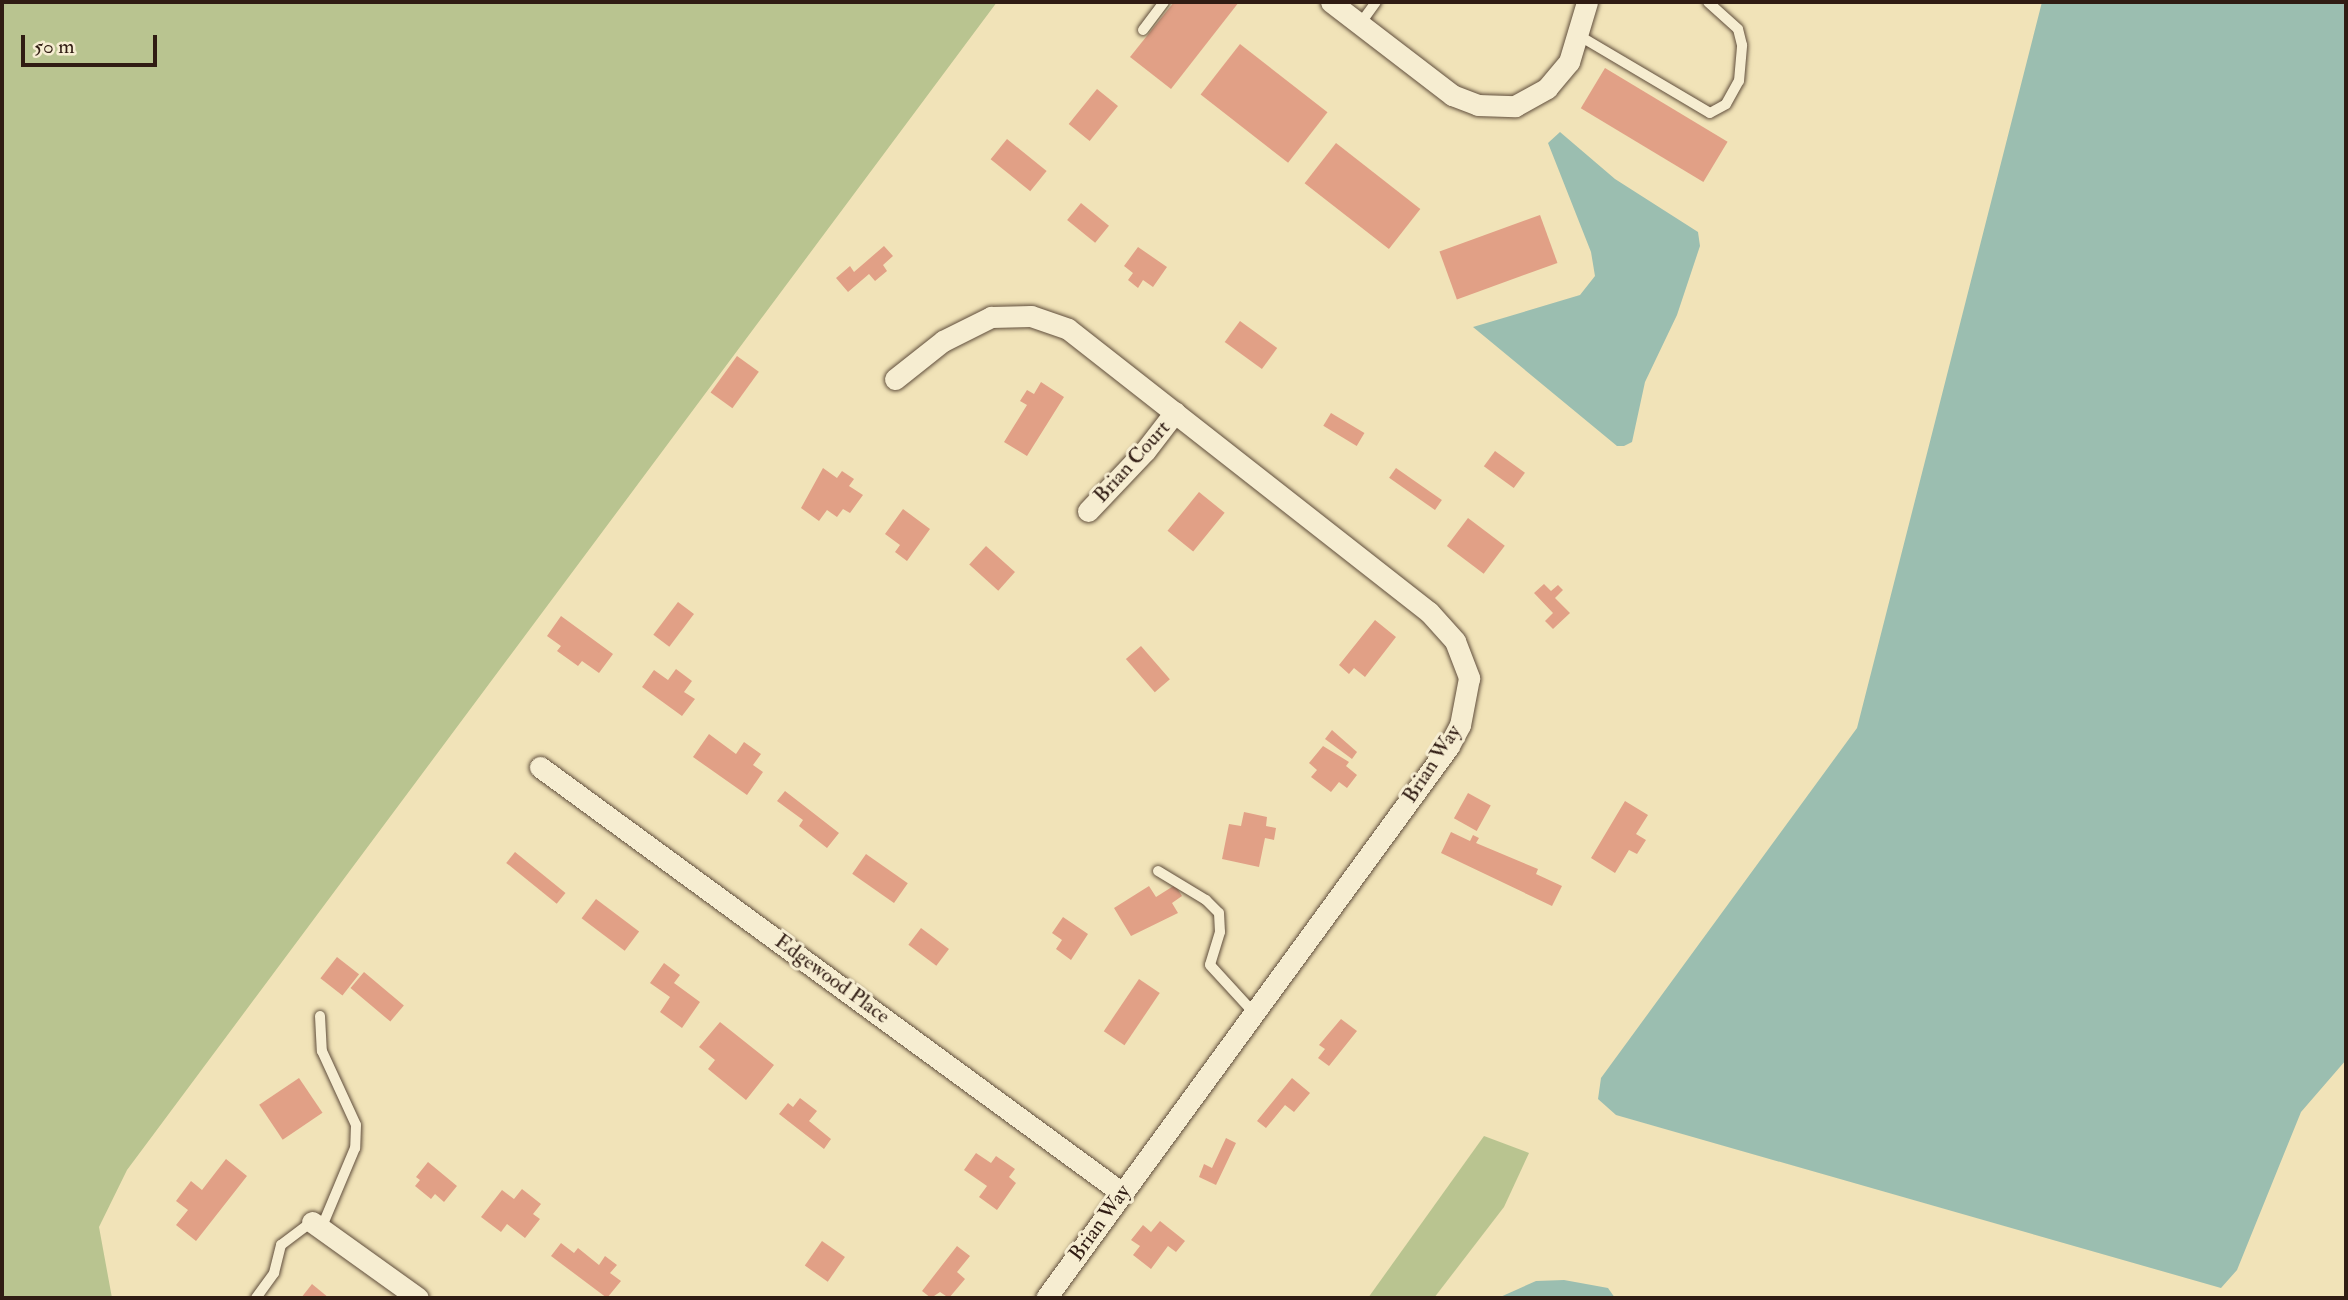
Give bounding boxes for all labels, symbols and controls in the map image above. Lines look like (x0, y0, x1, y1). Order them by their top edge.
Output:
scale bar (24, 21, 161, 65)
text: 50 m (34, 33, 75, 60)
street label: Brian Court (1089, 416, 1175, 508)
street label: Brian Way (1397, 720, 1467, 808)
street label: Edgewood Place (770, 929, 894, 1029)
street label: Brian Way (1064, 1180, 1136, 1266)

